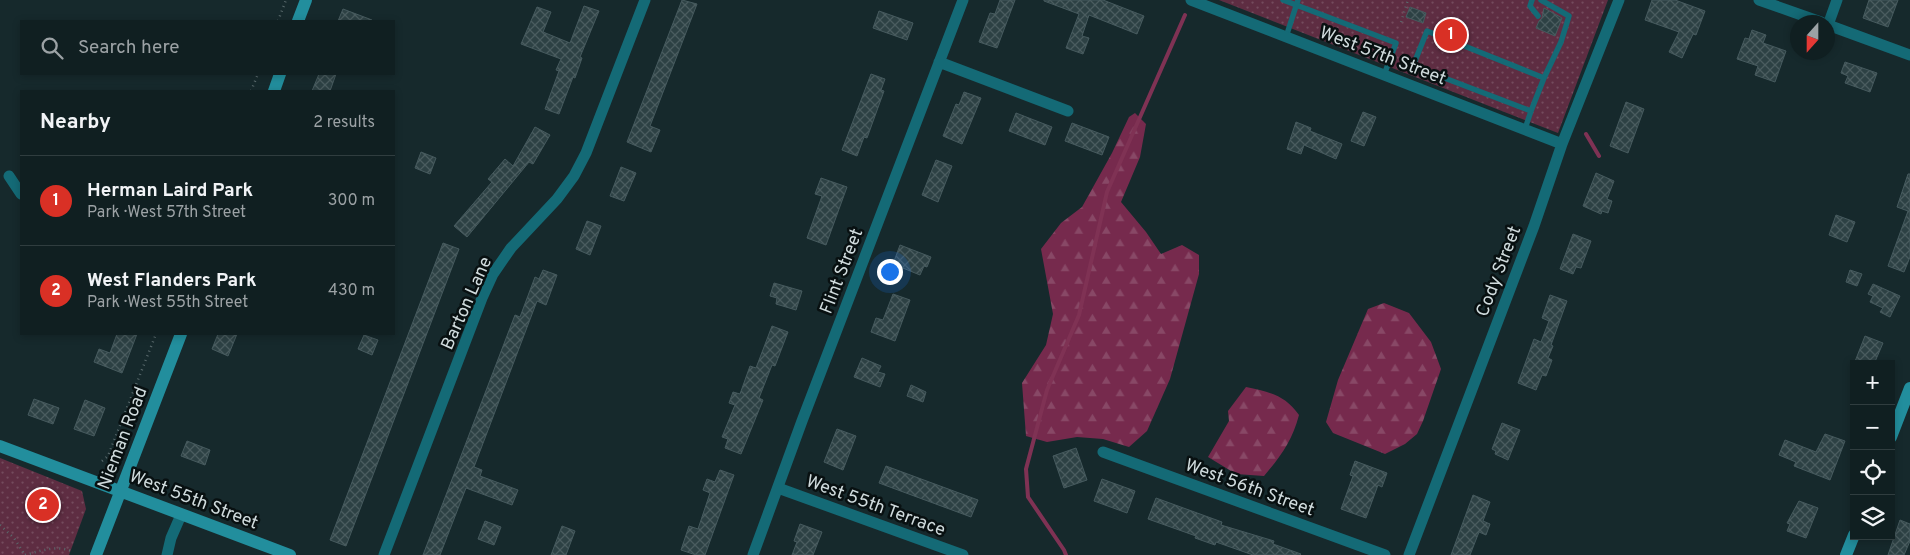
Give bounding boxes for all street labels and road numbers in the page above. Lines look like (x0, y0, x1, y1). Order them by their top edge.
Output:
street label: West 57th Street (1316, 22, 1449, 91)
street label: Cody Street (1472, 223, 1527, 320)
street label: Flint Street (816, 225, 869, 318)
street label: Barton Lane (437, 253, 498, 354)
street label: Nieman Road (93, 384, 154, 493)
street label: West 56th Street (1182, 454, 1317, 522)
street label: West 55th Street (126, 465, 261, 536)
street label: West 55th Terrace (803, 470, 948, 542)

